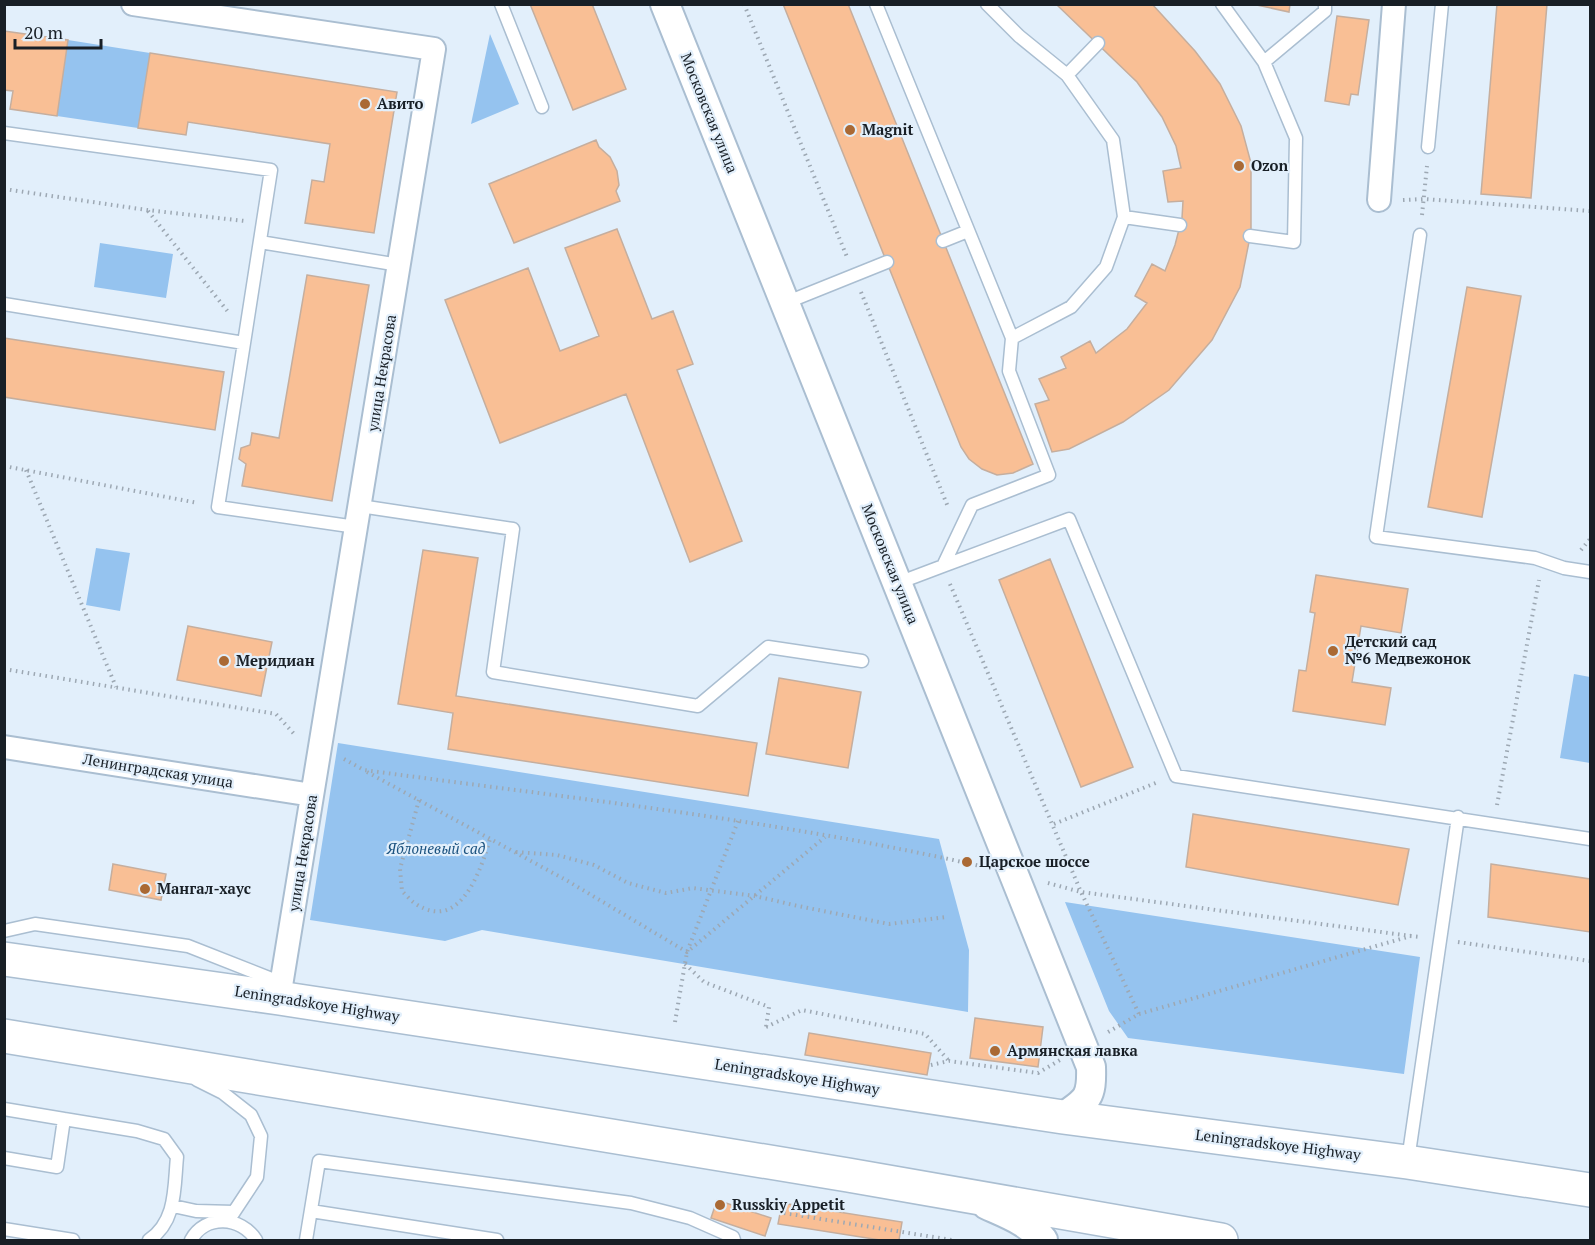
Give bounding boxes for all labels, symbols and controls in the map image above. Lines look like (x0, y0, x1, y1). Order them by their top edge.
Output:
scale bar (15, 12, 100, 50)
text: 20 m (24, 20, 64, 44)
street label: Московская улица (677, 50, 743, 176)
place label: Авито (377, 93, 424, 113)
marker: Авито (358, 97, 372, 111)
place label: Magnit (862, 119, 913, 139)
marker: Magnit (843, 123, 857, 137)
place label: Ozon (1251, 155, 1288, 175)
marker: Ozon (1232, 159, 1246, 173)
street label: улица Некрасова (362, 313, 400, 434)
street label: Московская улица (858, 501, 924, 627)
place label: Детский сад №6 Медвежонок (1345, 631, 1471, 668)
marker: Детский сад №6 Медвежонок (1326, 644, 1340, 658)
place label: Меридиан (236, 650, 315, 670)
marker: Меридиан (217, 654, 231, 668)
street label: Ленинградская улица (81, 748, 235, 792)
street label: улица Некрасова (283, 793, 321, 914)
park label: Яблоневый сад (386, 838, 486, 858)
place label: Царское шоссе (979, 851, 1090, 871)
marker: Царское шоссе (960, 855, 974, 869)
place label: Мангал-хаус (157, 878, 251, 898)
marker: Мангал-хаус (138, 882, 152, 896)
street label: Leningradskoye Highway (233, 980, 401, 1026)
place label: Армянская лавка (1007, 1040, 1138, 1060)
marker: Армянская лавка (988, 1044, 1002, 1058)
street label: Leningradskoye Highway (713, 1053, 881, 1099)
street label: Leningradskoye Highway (1194, 1124, 1362, 1164)
place label: Russkiy Appetit (732, 1194, 845, 1214)
marker: Russkiy Appetit (713, 1198, 727, 1212)

